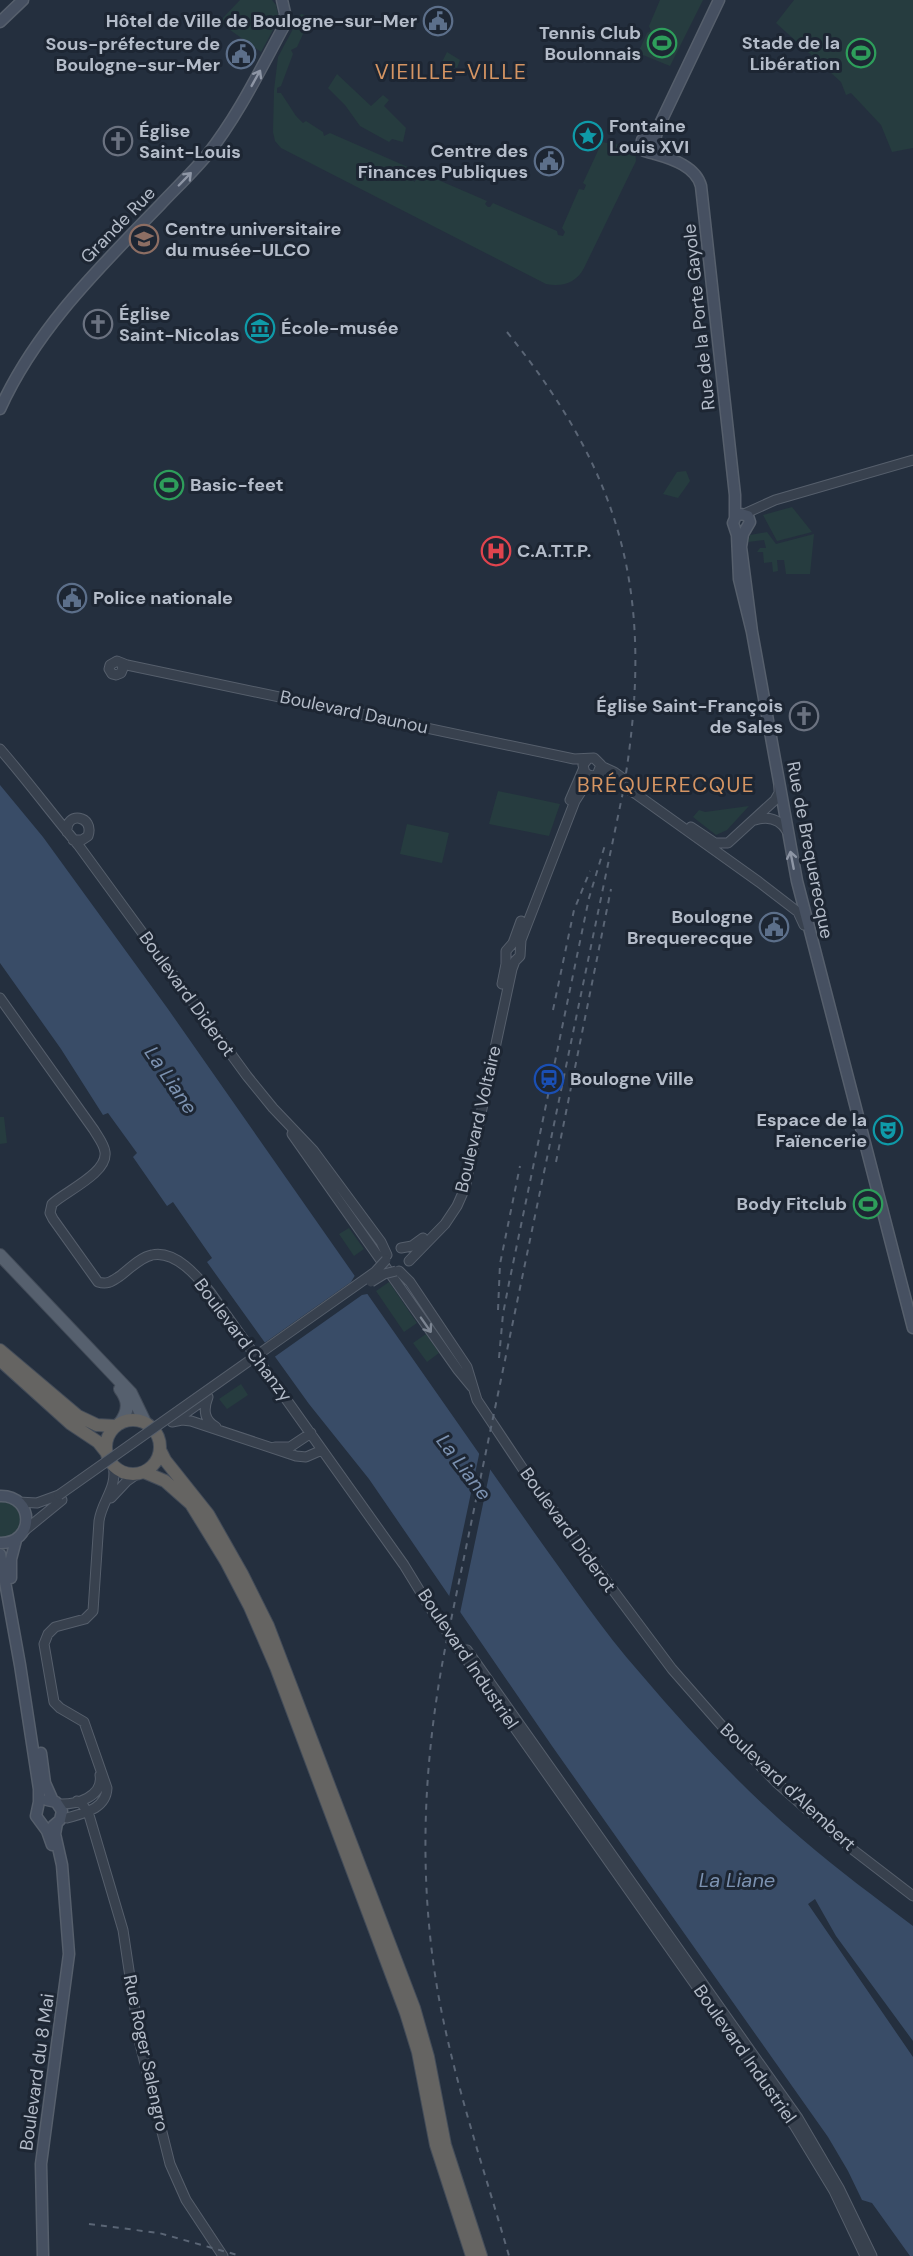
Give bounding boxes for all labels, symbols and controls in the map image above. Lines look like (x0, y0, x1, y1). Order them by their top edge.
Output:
public building icon: Hôtel de Ville de Boulogne-sur-Mer (422, 5, 454, 37)
place label: Hôtel de Ville de Boulogne-sur-Mer (106, 9, 417, 33)
place label: Tennis Club Boulonnais (539, 21, 641, 66)
sports icon: Tennis Club Boulonnais (646, 27, 678, 59)
place label: Stade de la Libération (742, 31, 840, 76)
place label: Sous-préfecture de Boulogne-sur-Mer (46, 32, 220, 77)
sports icon: Stade de la Libération (845, 37, 877, 69)
public building icon: Sous-préfecture de Boulogne-sur-Mer (225, 38, 257, 70)
district label: VIEILLE-VILLE (375, 58, 527, 86)
one-way arrow (251, 69, 262, 87)
place label: Fontaine Louis XVI (609, 114, 689, 159)
place label: Église Saint-Louis (139, 119, 241, 164)
place icon: Fontaine Louis XVI (572, 120, 604, 152)
church icon: Église Saint-Louis (102, 125, 134, 157)
place label: Centre des Finances Publiques (358, 139, 528, 184)
public building icon: Centre des Finances Publiques (533, 145, 565, 177)
one-way arrow (178, 172, 192, 187)
street label: Grande Rue (75, 181, 161, 269)
place label: Centre universitaire du musée-ULCO (165, 217, 341, 262)
school or university icon: Centre universitaire du musée-ULCO (128, 223, 160, 255)
street label: Rue de la Porte Gayole (677, 223, 721, 411)
place label: Église Saint-Nicolas (119, 302, 240, 347)
church icon: Église Saint-Nicolas (82, 308, 114, 340)
museum icon: École-musée (244, 312, 276, 344)
place label: École-musée (281, 316, 399, 340)
sports icon: Basic-feet (153, 469, 185, 501)
place label: Basic-feet (190, 473, 284, 497)
hospital icon: C.A.T.T.P. (480, 535, 512, 567)
place label: C.A.T.T.P. (517, 539, 591, 563)
public building icon: Police nationale (56, 582, 88, 614)
place label: Police nationale (93, 586, 233, 610)
street label: Boulevard Daunou (278, 685, 430, 739)
place label: Église Saint-François de Sales (596, 694, 783, 739)
church icon: Église Saint-François de Sales (788, 700, 820, 732)
street label: Rue de Brequerecque (781, 759, 839, 941)
district label: BRÉQUERECQUE (577, 771, 755, 799)
one-way arrow (786, 850, 797, 870)
place label: Boulogne Brequerecque (627, 905, 753, 950)
public building icon: Boulogne Brequerecque (758, 911, 790, 943)
street label: Boulevard Diderot (134, 927, 240, 1061)
water label: La Liane (139, 1041, 203, 1119)
street label: Boulevard Voltaire (449, 1043, 507, 1195)
station icon: Boulogne Ville (533, 1063, 565, 1095)
place label: Boulogne Ville (570, 1067, 694, 1091)
place label: Espace de la Faïencerie (756, 1108, 867, 1153)
theatre icon: Espace de la Faïencerie (872, 1114, 904, 1146)
sports icon: Body Fitclub (852, 1188, 884, 1220)
place label: Body Fitclub (737, 1192, 847, 1216)
street label: Boulevard Chanzy (189, 1273, 297, 1407)
one-way arrow (420, 1316, 432, 1332)
water label: La Liane (431, 1429, 497, 1505)
street label: Boulevard Diderot (515, 1463, 621, 1597)
street label: Boulevard Industriel (412, 1584, 524, 1734)
street label: Boulevard d'Alembert (715, 1718, 861, 1856)
water label: La Liane (699, 1867, 775, 1893)
street label: Rue Roger Salengro (118, 1972, 174, 2134)
street label: Boulevard Industriel (688, 1980, 802, 2128)
street label: Boulevard du 8 Mai (14, 1992, 60, 2152)

